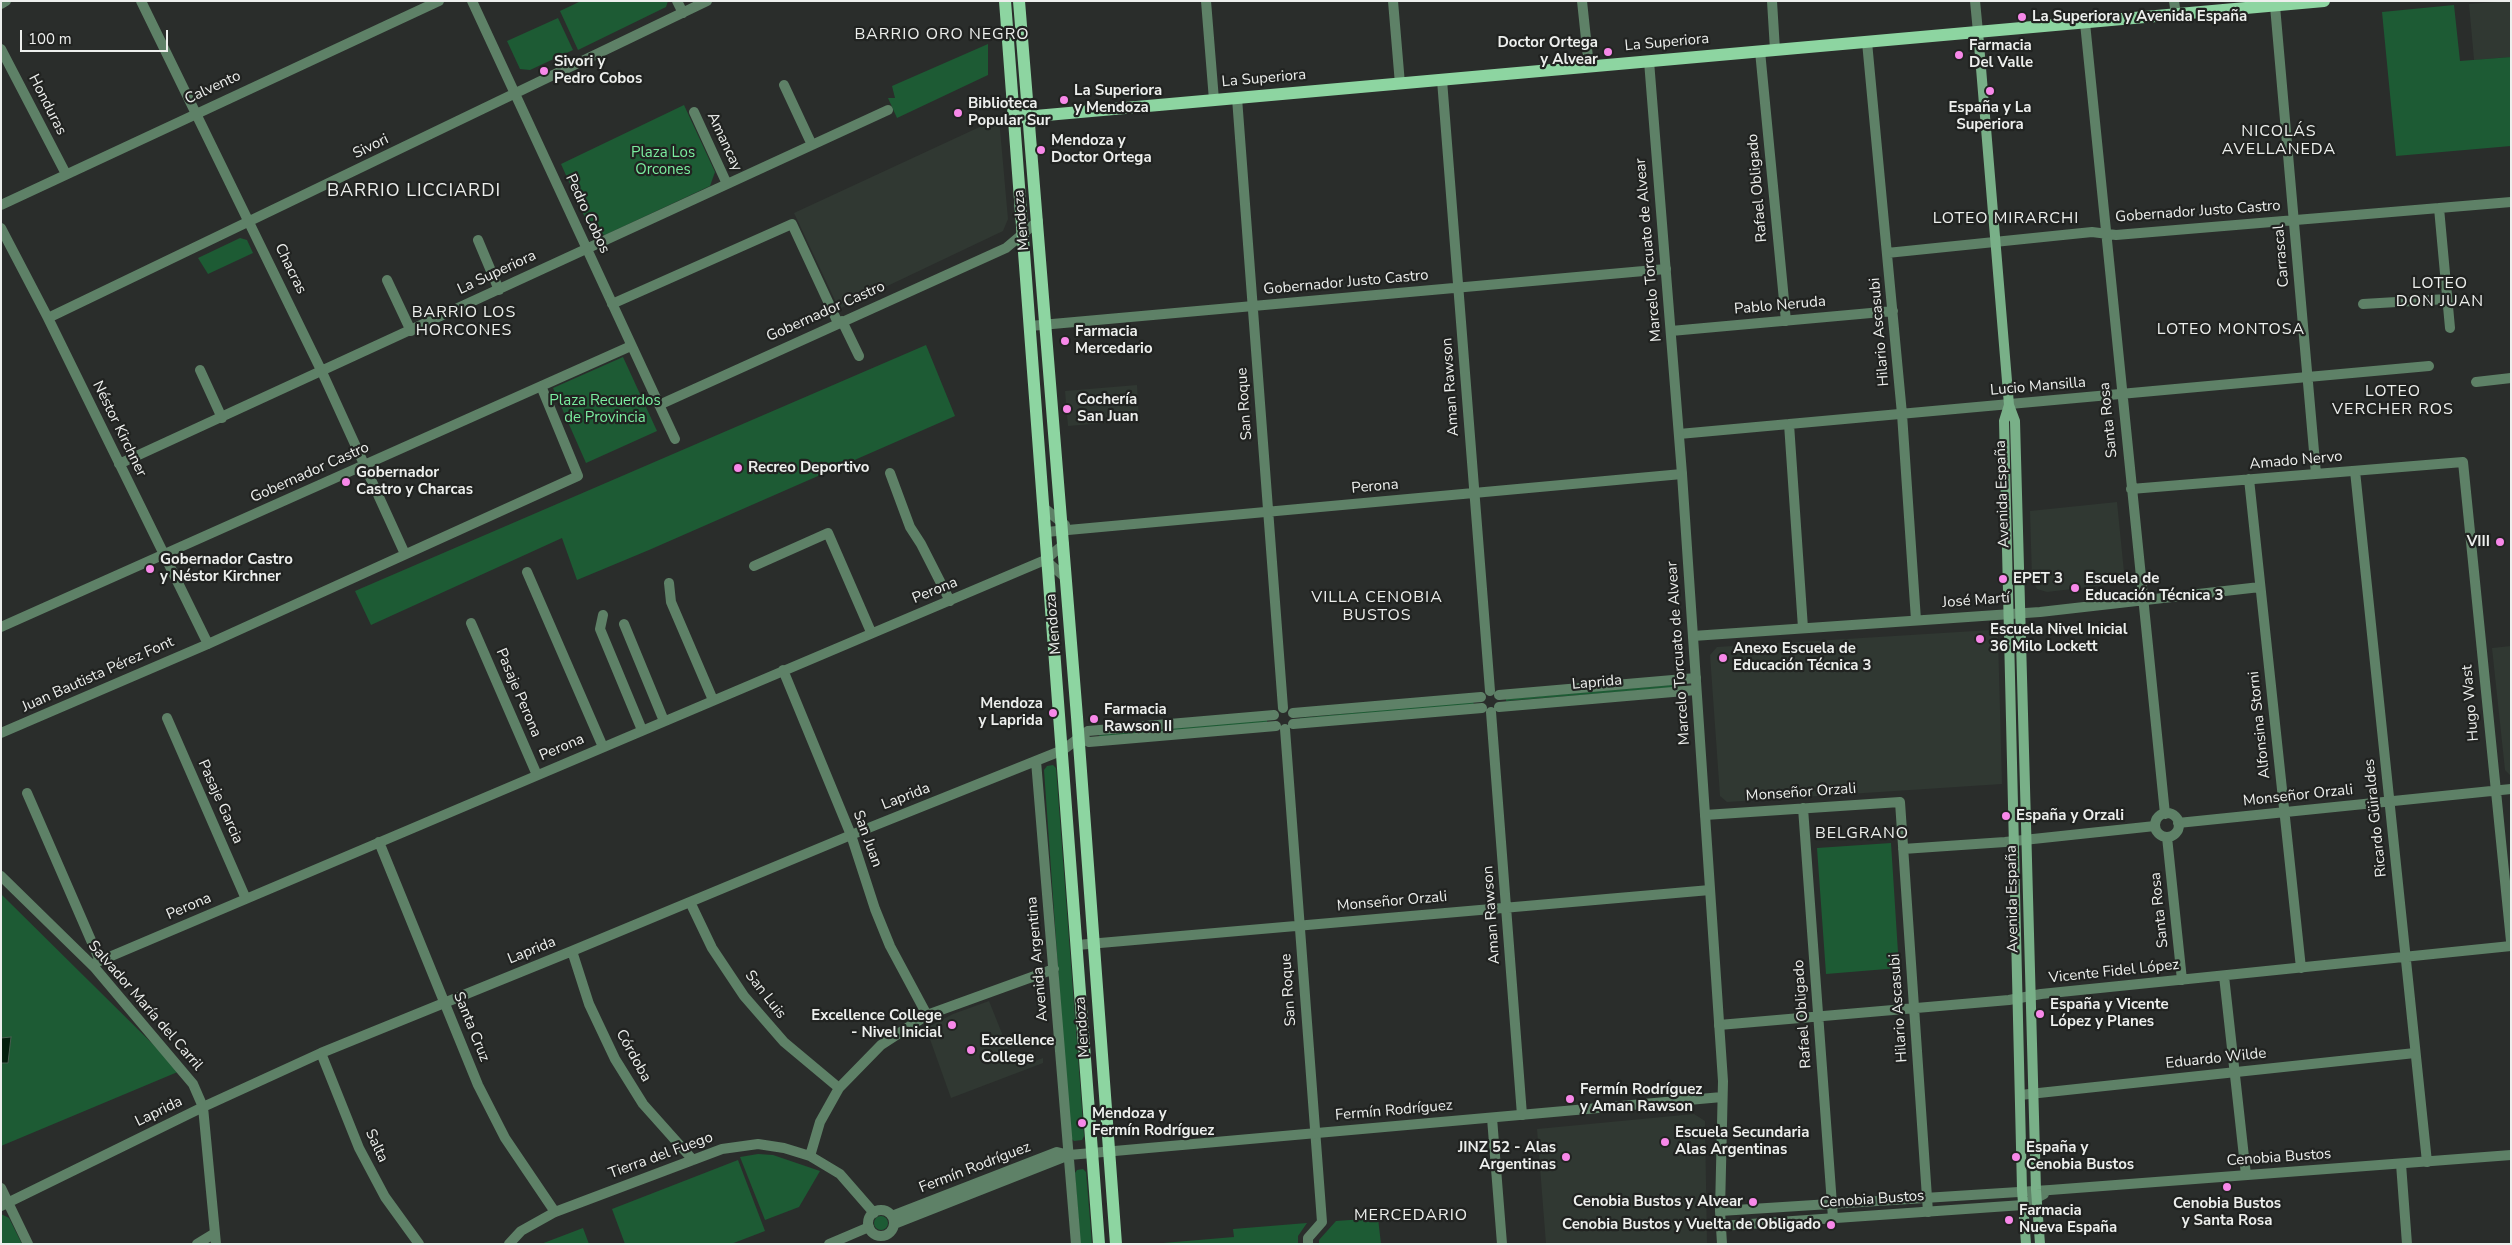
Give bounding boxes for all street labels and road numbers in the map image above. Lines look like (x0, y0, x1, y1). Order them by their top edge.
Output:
street label: La Superiora (1624, 30, 1710, 56)
street label: La Superiora (1221, 66, 1307, 92)
street label: Calvento (182, 67, 244, 109)
street label: Honduras (24, 72, 70, 138)
street label: Amancay (703, 110, 745, 174)
street label: Sivori (350, 131, 392, 163)
street label: Rafael Obligado (1744, 133, 1772, 243)
street label: Marcelo Torcuato de Alvear (1632, 157, 1666, 343)
street label: Pedro Cobos (561, 171, 613, 257)
street label: Mendoza (1010, 189, 1034, 251)
street label: Gobernador Justo Castro (2115, 197, 2281, 227)
street label: Carrascal (2270, 224, 2294, 288)
street label: Chacras (270, 241, 310, 297)
street label: La Superiora (455, 247, 539, 299)
street label: Gobernador Justo Castro (1263, 267, 1429, 299)
street label: Hilario Ascasubi (1866, 277, 1894, 387)
street label: Gobernador Castro (764, 278, 888, 346)
street label: Pablo Neruda (1733, 293, 1827, 319)
street label: Aman Rawson (1439, 337, 1463, 437)
street label: San Roque (1233, 367, 1257, 441)
street label: Lucio Mansilla (1989, 374, 2087, 400)
street label: Néstor Kirchner (88, 378, 150, 480)
street label: Santa Rosa (2096, 381, 2122, 459)
street label: Gobernador Castro (248, 439, 372, 507)
street label: Avenida España (1992, 440, 2014, 548)
street label: Amado Nervo (2249, 448, 2343, 474)
street label: Perona (1351, 476, 1399, 498)
street label: Marcelo Torcuato de Alvear (1664, 560, 1694, 746)
street label: Perona (910, 574, 960, 608)
street label: José Martí (1942, 590, 2010, 612)
street label: Mendoza (1042, 593, 1066, 655)
street label: Juan Bautista Pérez Font (19, 633, 177, 717)
street label: Pasaje Perona (491, 646, 545, 740)
street label: Hugo Wast (2459, 664, 2483, 742)
street label: Alfonsina Storni (2245, 670, 2275, 780)
street label: Laprida (1571, 672, 1623, 694)
street label: Perona (537, 730, 587, 766)
street label: Pasaje Garcia (193, 757, 247, 847)
street label: Ricardo Güiraldes (2361, 758, 2391, 878)
street label: Laprida (879, 780, 933, 814)
street label: Monseñor Orzali (1745, 780, 1857, 806)
street label: Monseñor Orzali (2242, 781, 2354, 811)
street label: San Juan (848, 808, 886, 870)
street label: Avenida España (2003, 845, 2023, 953)
street label: Aman Rawson (1480, 865, 1504, 965)
street label: Santa Rosa (2147, 871, 2173, 949)
street label: Monseñor Orzali (1336, 888, 1448, 916)
street label: Perona (164, 889, 214, 925)
street label: Avenida Argentina (1024, 896, 1052, 1022)
street label: Laprida (505, 933, 559, 969)
street label: Salvador María del Carril (84, 937, 206, 1075)
street label: San Roque (1277, 953, 1301, 1027)
street label: Hilario Ascasubi (1886, 953, 1912, 1063)
street label: Vicente Fidel López (2048, 956, 2180, 988)
street label: Rafael Obligado (1790, 959, 1816, 1069)
street label: San Luis (740, 967, 790, 1023)
street label: Santa Cruz (449, 990, 493, 1064)
street label: Mendoza (1072, 996, 1094, 1058)
street label: Córdoba (611, 1027, 655, 1085)
street label: Eduardo Wilde (2165, 1045, 2267, 1073)
street label: Laprida (132, 1093, 186, 1131)
street label: Fermín Rodríguez (1335, 1097, 1453, 1125)
street label: Salta (361, 1126, 391, 1166)
street label: Tierra del Fuego (606, 1129, 716, 1183)
street label: Fermín Rodríguez (917, 1138, 1033, 1198)
street label: Cenobia Bustos (2226, 1145, 2332, 1171)
street label: Cenobia Bustos (1819, 1187, 1925, 1213)

